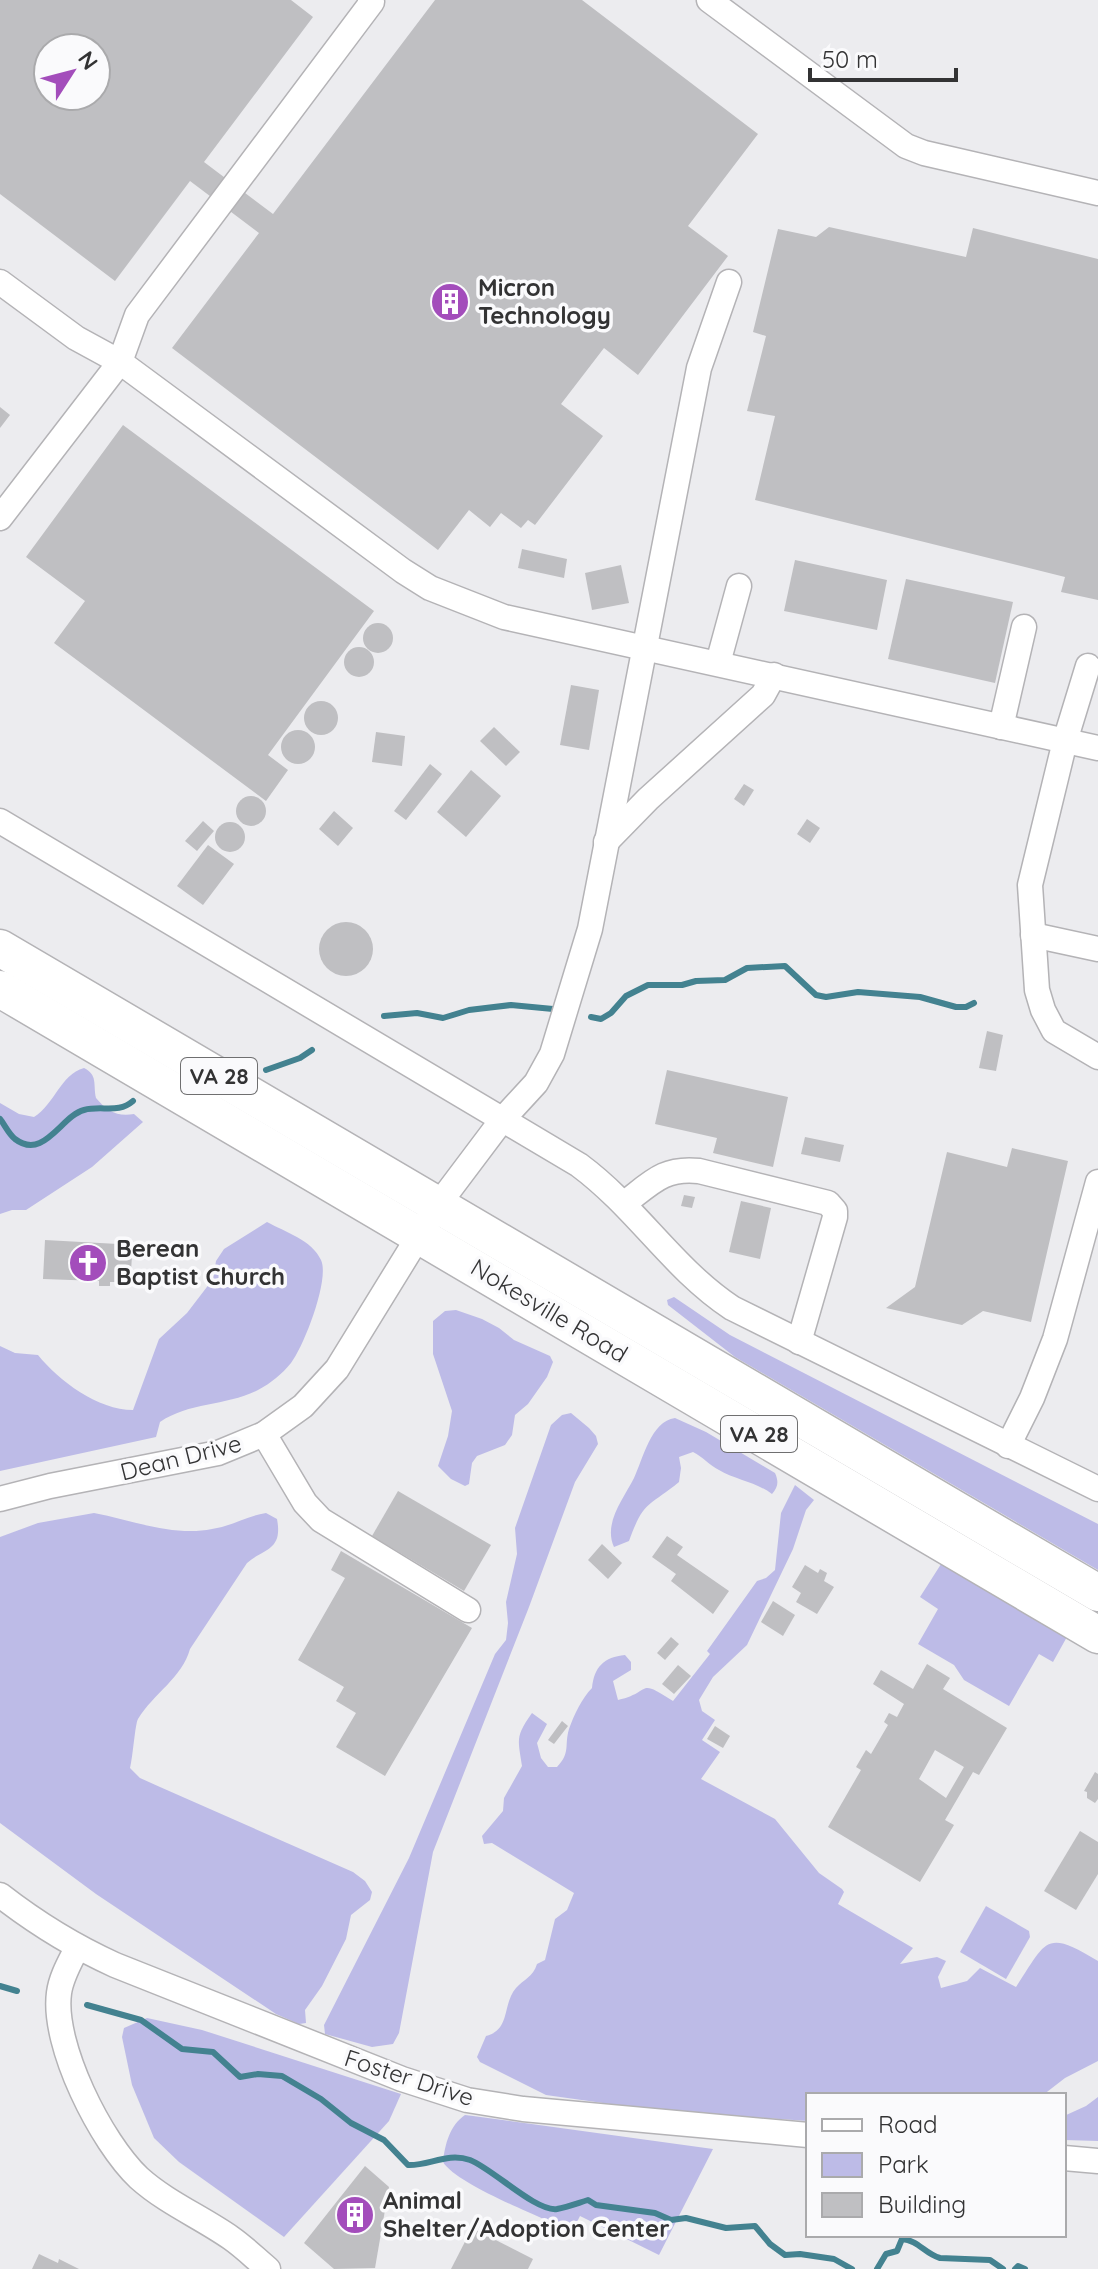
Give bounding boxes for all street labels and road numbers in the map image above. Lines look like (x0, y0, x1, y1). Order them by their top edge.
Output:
road number: VA 28 (181, 1058, 257, 1094)
street label: Nokesville Road (466, 1252, 633, 1369)
road number: VA 28 (721, 1416, 797, 1452)
street label: Dean Drive (117, 1427, 244, 1487)
street label: Foster Drive (341, 2042, 478, 2112)

